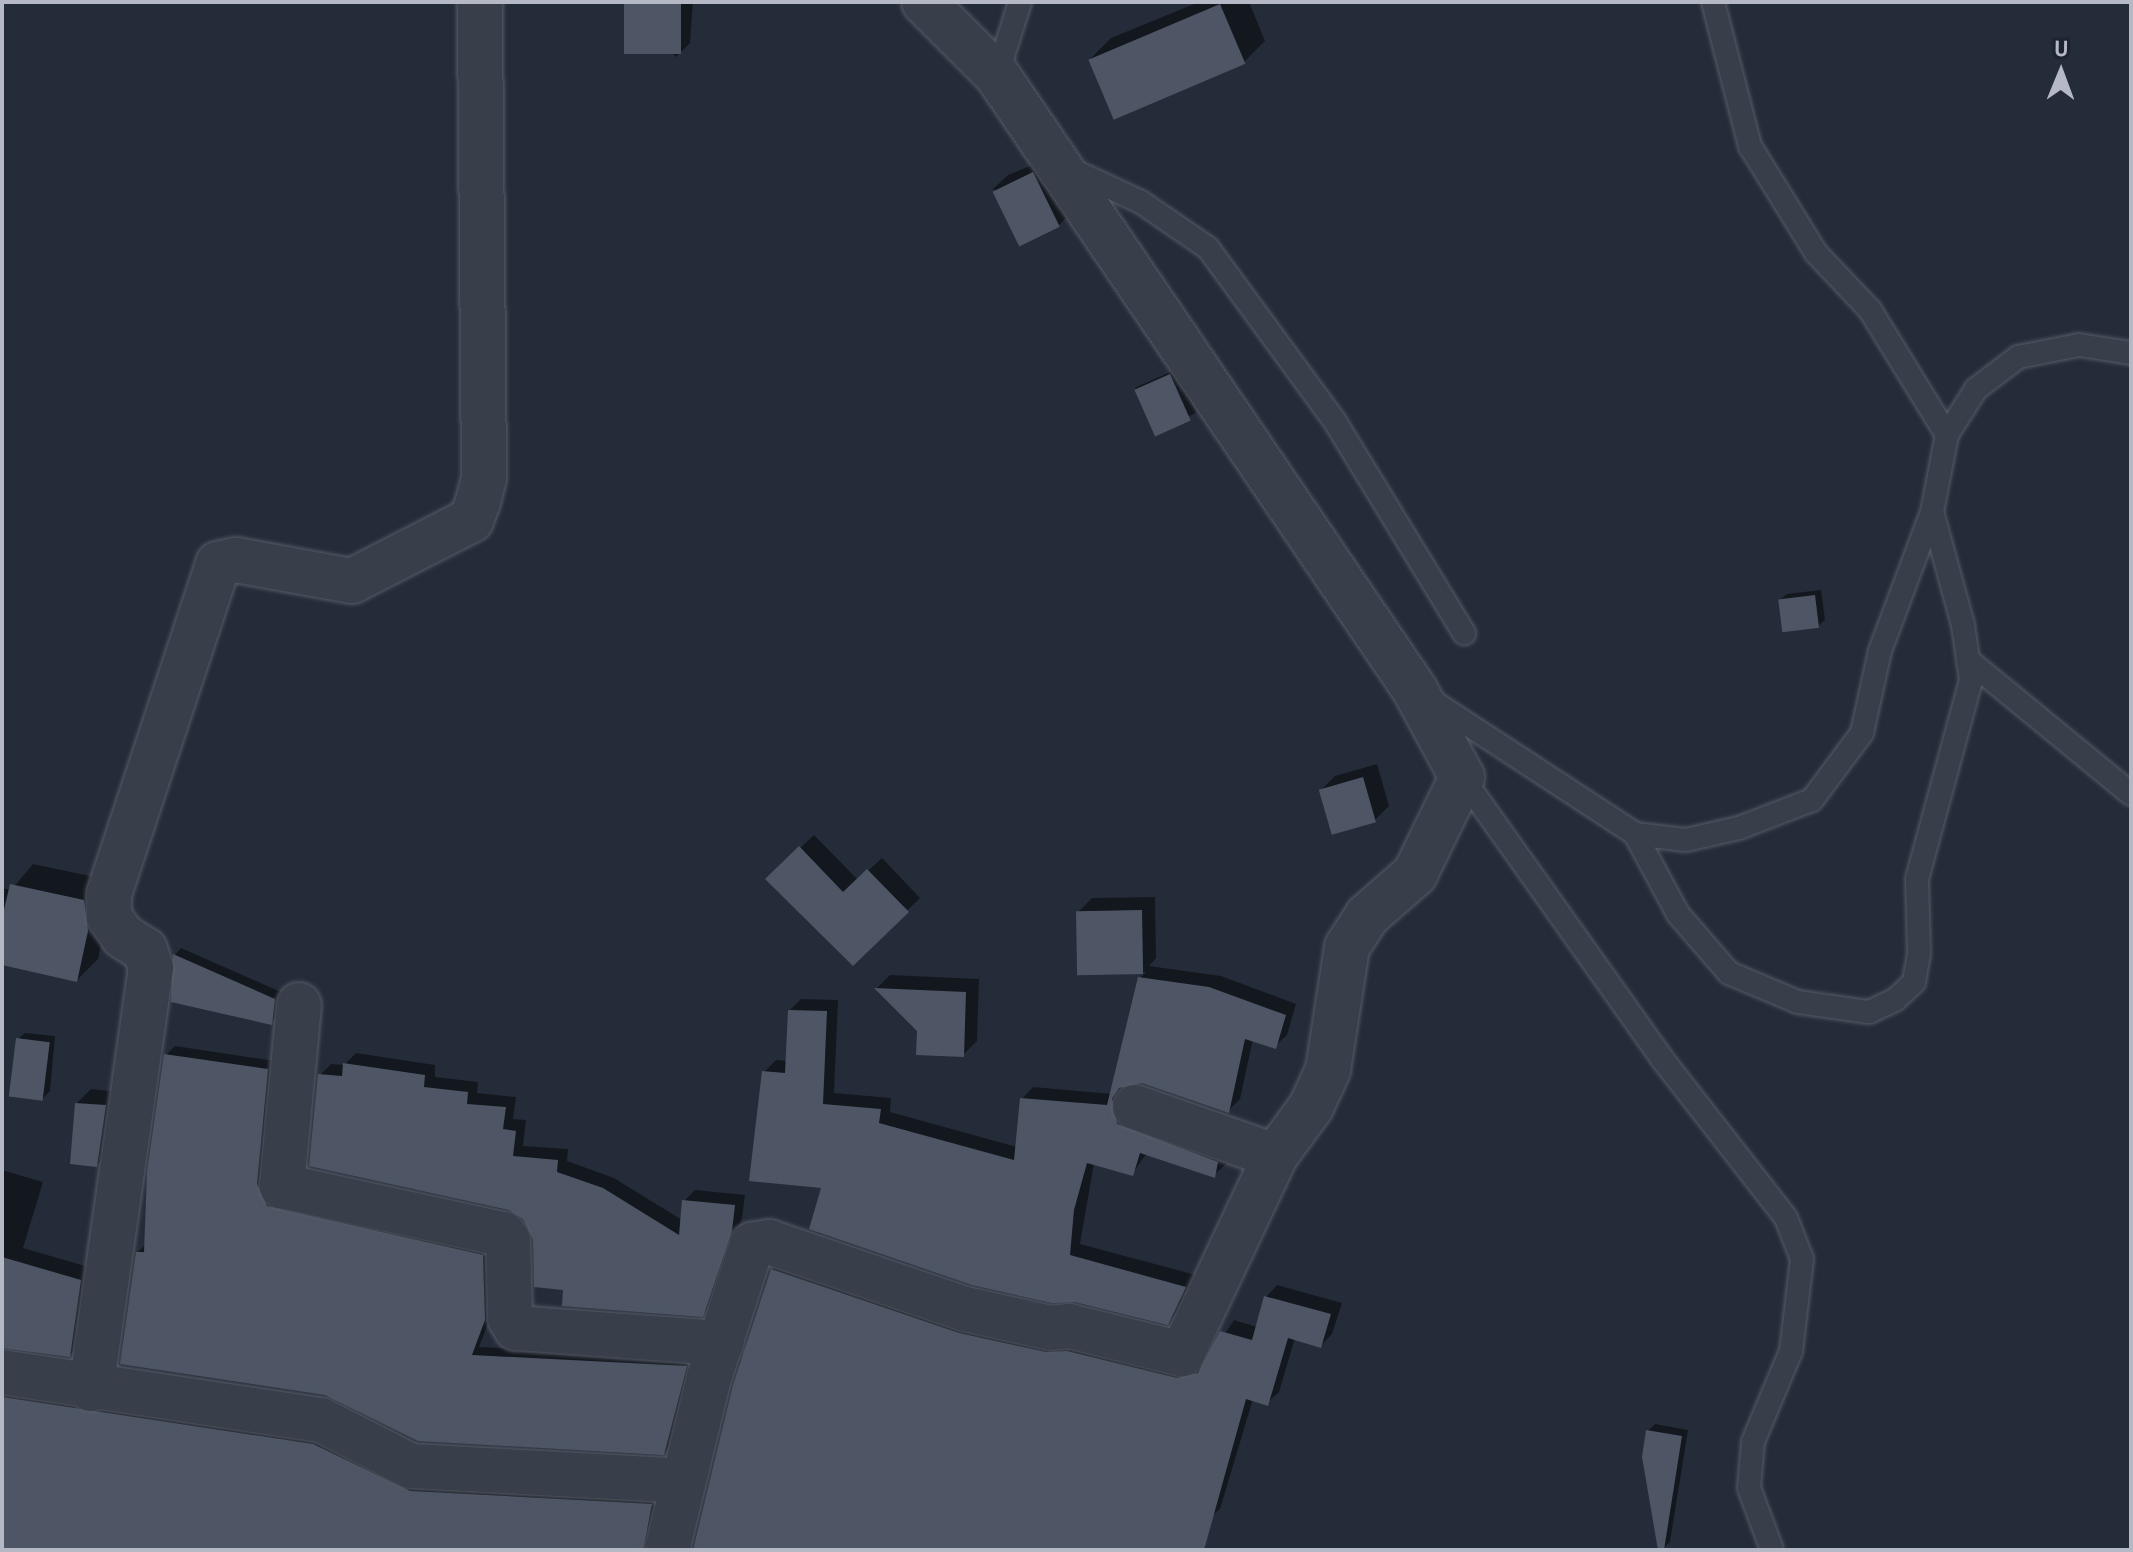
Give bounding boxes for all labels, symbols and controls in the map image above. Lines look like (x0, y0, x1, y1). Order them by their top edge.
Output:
north arrow (2021, 32, 2101, 112)
text: U (2054, 34, 2069, 62)

